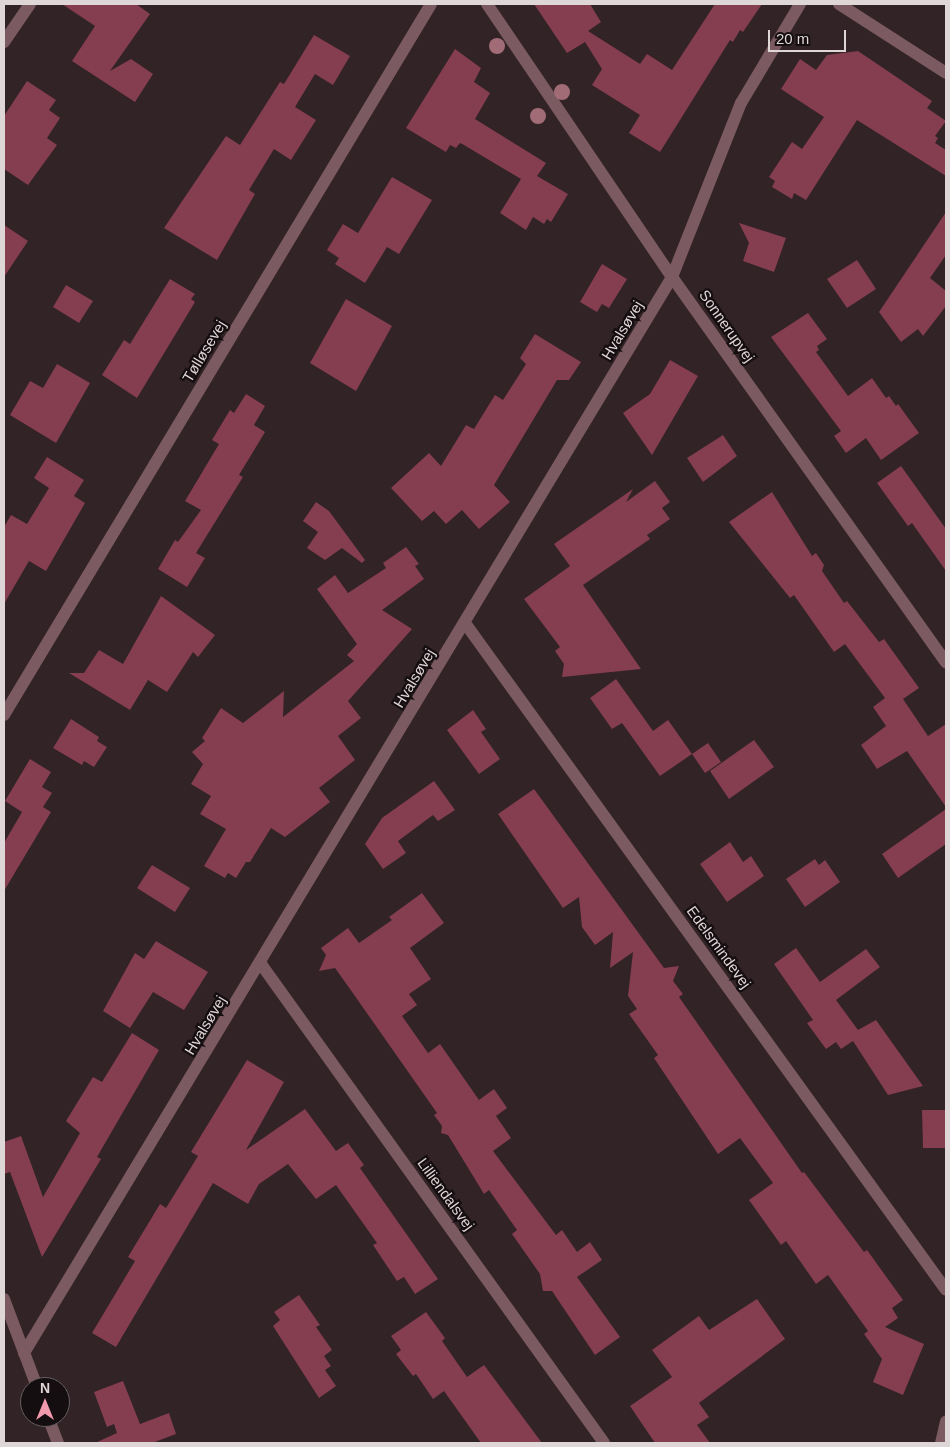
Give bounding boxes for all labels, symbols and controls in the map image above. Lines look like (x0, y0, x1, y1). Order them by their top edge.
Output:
scale bar (770, 20, 848, 52)
text: 20 m (776, 30, 809, 47)
street label: Sonnerupvej (695, 286, 759, 366)
street label: Hvalsøvej (597, 297, 647, 363)
street label: Tølløsevej (178, 317, 230, 385)
street label: Hvalsøvej (389, 645, 439, 711)
street label: Edelsmindevej (683, 902, 755, 992)
street label: Hvalsøvej (180, 992, 230, 1058)
street label: Lilliendalsvej (414, 1154, 478, 1234)
north arrow (20, 1377, 70, 1427)
text: N (40, 1380, 50, 1396)

